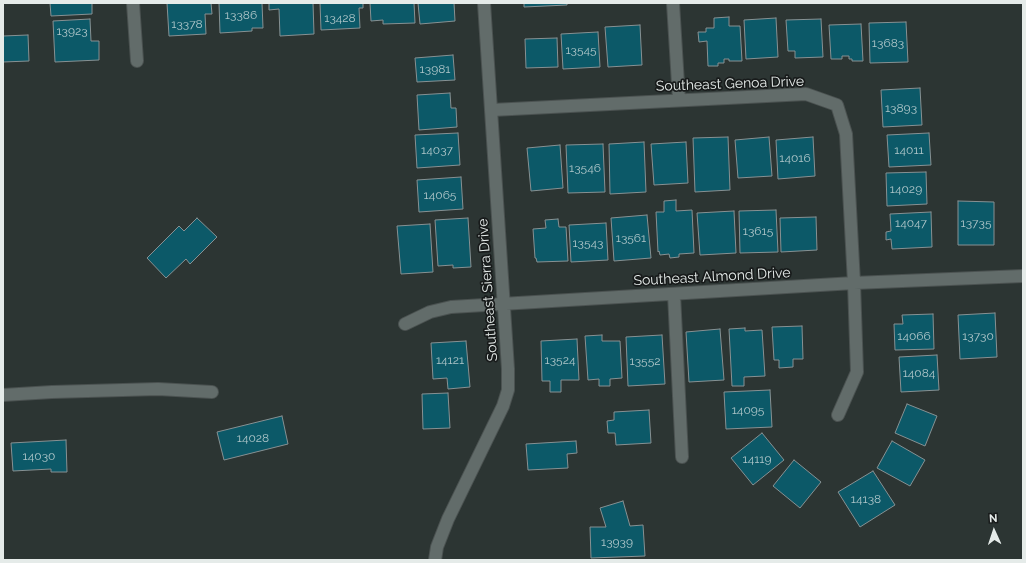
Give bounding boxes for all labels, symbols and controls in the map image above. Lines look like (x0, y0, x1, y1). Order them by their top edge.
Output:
house number: 13386 (225, 8, 257, 22)
house number: 13428 (324, 11, 356, 25)
house number: 13378 (171, 17, 203, 31)
house number: 13923 (56, 24, 88, 38)
house number: 13683 (872, 36, 904, 50)
house number: 13545 (565, 43, 597, 57)
house number: 13981 (420, 62, 450, 76)
street label: Southeast Genoa Drive (656, 73, 804, 95)
house number: 13893 (885, 101, 917, 115)
house number: 14037 (421, 143, 453, 157)
house number: 14011 (894, 143, 924, 157)
house number: 14016 (779, 151, 811, 165)
house number: 13546 (569, 161, 601, 175)
house number: 14029 (890, 182, 922, 196)
house number: 14065 (424, 188, 456, 202)
house number: 14047 (895, 216, 927, 230)
house number: 13735 (961, 216, 991, 230)
street label: Southeast Sierra Drive (475, 218, 501, 362)
house number: 13615 (743, 224, 773, 238)
house number: 13561 (616, 231, 646, 245)
house number: 13543 (572, 236, 604, 250)
street label: Southeast Almond Drive (633, 264, 791, 290)
house number: 14066 (897, 329, 931, 343)
house number: 13730 (962, 329, 994, 343)
house number: 14121 (436, 353, 464, 367)
house number: 13524 (545, 353, 575, 367)
house number: 13552 (630, 354, 660, 368)
house number: 14084 (903, 366, 935, 380)
house number: 14095 (732, 403, 764, 417)
house number: 14028 (237, 431, 269, 445)
house number: 14030 (23, 449, 55, 463)
house number: 14119 (743, 452, 771, 466)
house number: 14138 (851, 492, 881, 506)
north arrow (974, 511, 1014, 551)
text: N (989, 512, 998, 525)
house number: 13939 (601, 535, 633, 549)

